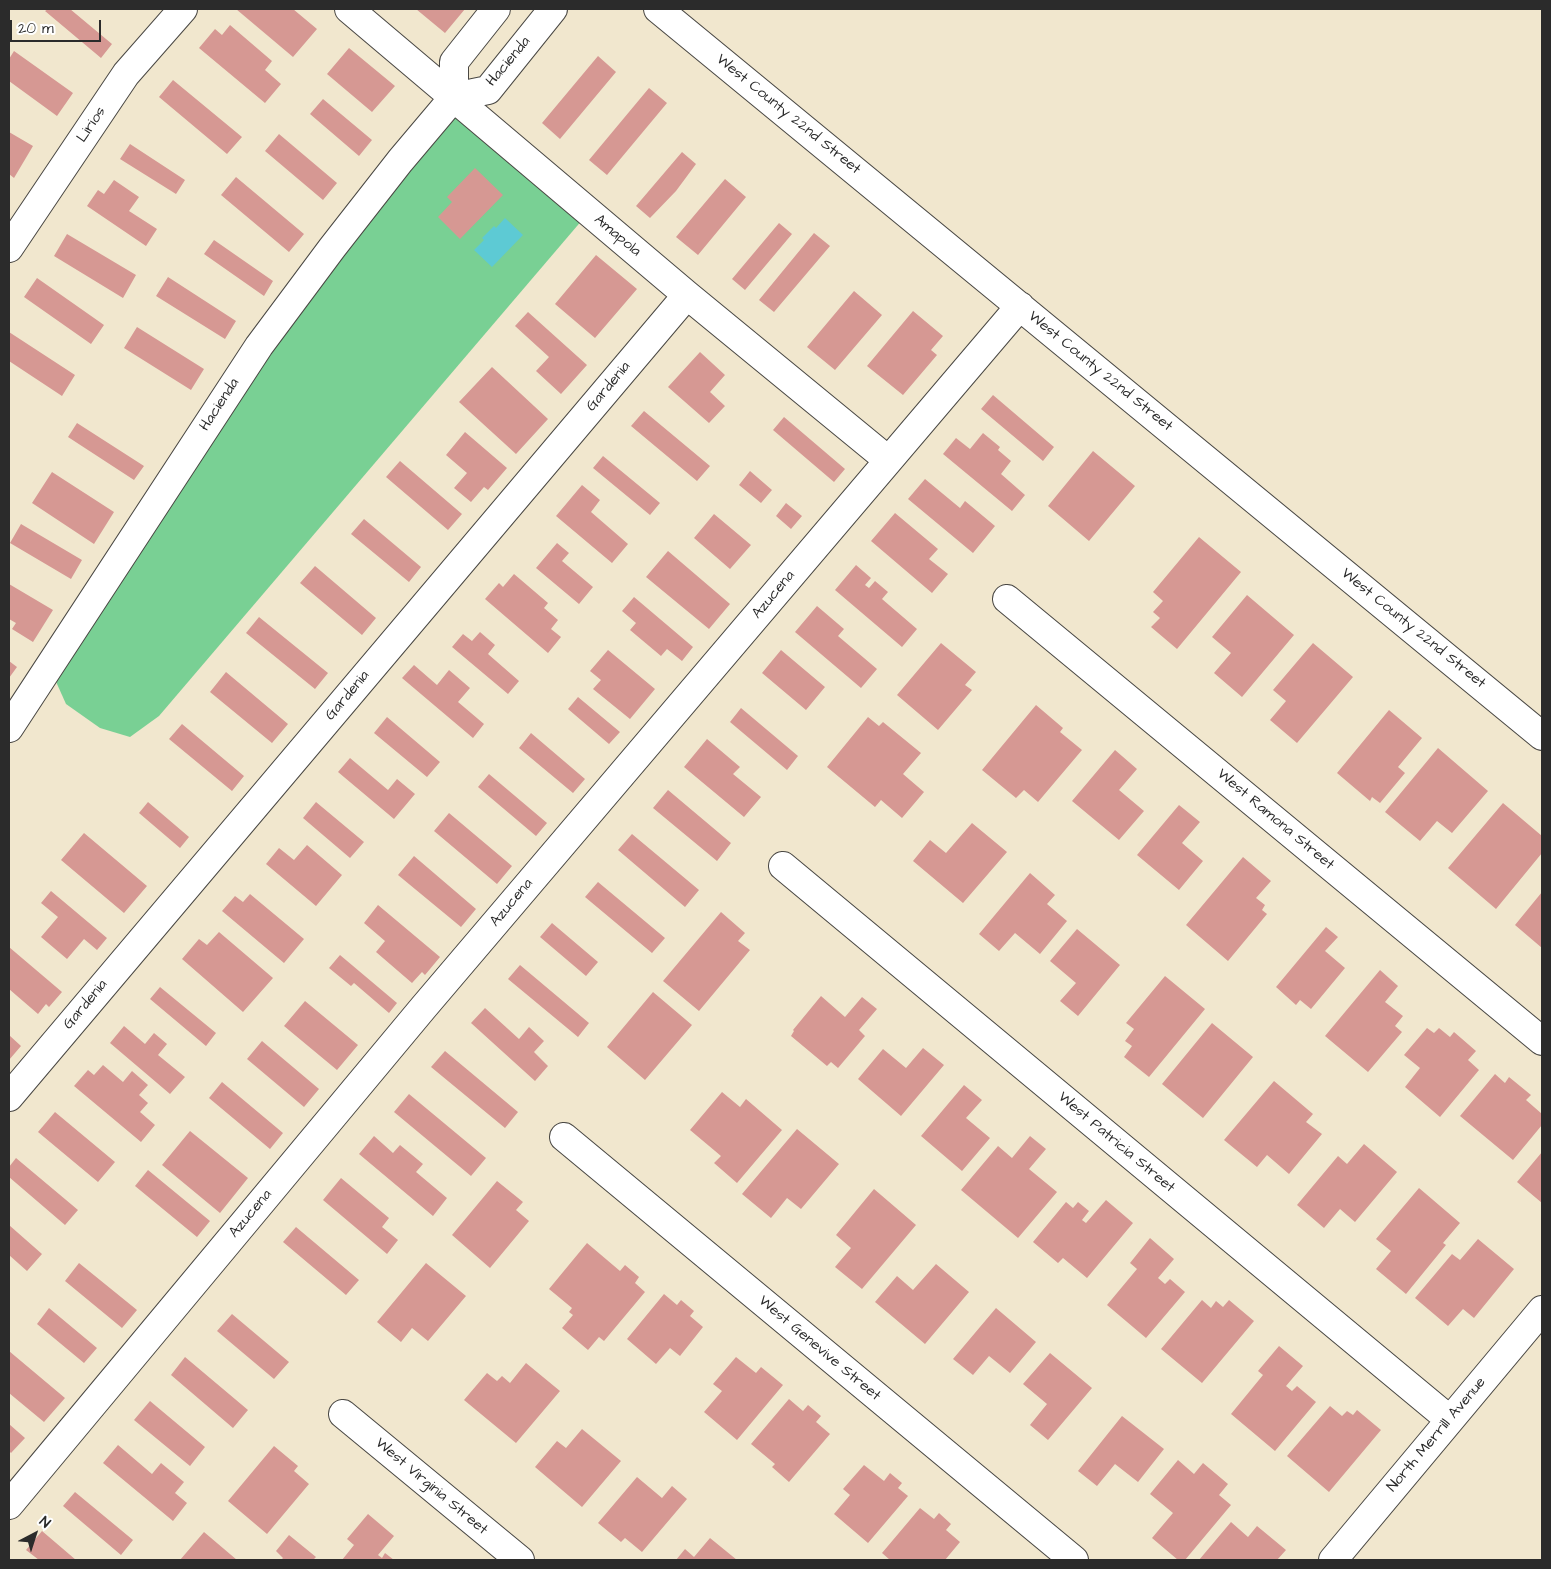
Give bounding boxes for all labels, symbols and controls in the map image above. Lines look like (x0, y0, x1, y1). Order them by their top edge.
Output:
scale bar (12, 10, 104, 42)
text: 20 m (18, 18, 54, 39)
street label: Hacienda (483, 33, 535, 91)
street label: West County 22nd Street (712, 51, 864, 179)
street label: Lirios (74, 104, 110, 146)
street label: Amapola (590, 211, 644, 261)
street label: West County 22nd Street (1024, 308, 1176, 436)
street label: Gardenia (583, 358, 635, 416)
street label: Hacienda (196, 375, 244, 435)
street label: West County 22nd Street (1337, 565, 1489, 693)
street label: Azucena (749, 567, 799, 623)
street label: Gardenia (322, 667, 374, 725)
street label: West Ramona Street (1213, 766, 1337, 874)
street label: Azucena (487, 875, 537, 931)
street label: Gardenia (60, 976, 112, 1034)
street label: West Patricia Street (1054, 1089, 1178, 1197)
street label: Azucena (226, 1186, 276, 1242)
street label: West Genevive Street (754, 1293, 884, 1405)
street label: North Merrill Avenue (1384, 1374, 1490, 1496)
street label: West Virginia Street (371, 1435, 491, 1539)
north arrow (10, 1509, 60, 1559)
text: N (35, 1512, 54, 1533)

